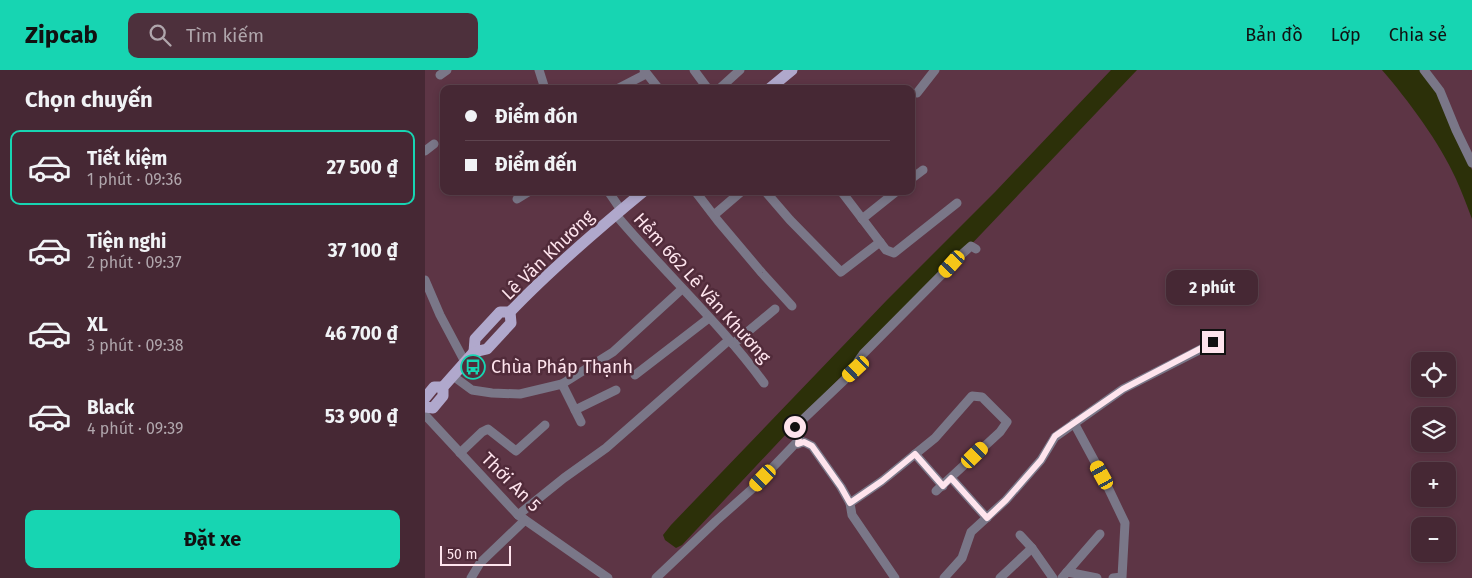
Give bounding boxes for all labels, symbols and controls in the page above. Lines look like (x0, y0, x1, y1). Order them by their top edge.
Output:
search box (128, 13, 478, 58)
text: Zipcab (25, 21, 98, 49)
icon: search (146, 21, 174, 49)
text: Tìm kiếm (186, 24, 264, 47)
text: Bản đồ (1245, 24, 1303, 46)
text: Lớp (1331, 24, 1361, 46)
text: Chia sẻ (1389, 24, 1447, 46)
text: Chọn chuyến (25, 86, 153, 113)
text: Điểm đón (495, 105, 578, 128)
icon: car (27, 145, 72, 190)
text: Tiết kiệm (87, 147, 167, 170)
text: Điểm đến (495, 153, 577, 176)
text: 27 500 ₫ (327, 156, 398, 179)
text: 1 phút · 09:36 (87, 170, 182, 189)
street label: Lê Văn Khương (497, 205, 599, 304)
street label: Hẻm 662 Lê Văn Khương (629, 208, 776, 368)
icon: car (27, 228, 72, 273)
text: Tiện nghi (87, 230, 166, 253)
text: 37 100 ₫ (328, 239, 398, 262)
car (936, 248, 967, 280)
text: 2 phút · 09:37 (87, 253, 182, 272)
callout: 2 phút (1167, 270, 1259, 304)
text: 2 phút (1189, 278, 1235, 297)
icon: car (27, 311, 72, 356)
text: XL (87, 313, 108, 336)
text: 46 700 ₫ (325, 322, 398, 345)
route end (1202, 331, 1224, 353)
text: 3 phút · 09:38 (87, 336, 183, 355)
map controls (1411, 352, 1456, 562)
button: locate (1411, 352, 1456, 397)
car (839, 353, 872, 385)
bus stop icon: Chùa Pháp Thạnh (460, 354, 486, 380)
place label: Chùa Pháp Thạnh (491, 356, 633, 378)
icon: car (27, 394, 72, 439)
text: Black (87, 396, 134, 419)
text: 53 900 ₫ (325, 405, 398, 428)
button: layers (1411, 407, 1456, 452)
route start (784, 416, 806, 438)
text: 4 phút · 09:39 (87, 419, 183, 438)
car (958, 439, 991, 471)
street label: Thới An 5 (477, 448, 545, 516)
car (1088, 458, 1115, 492)
car (747, 462, 778, 494)
button: + (1411, 462, 1456, 507)
button: Đặt xe (25, 510, 400, 568)
button: − (1411, 517, 1456, 562)
scale bar (440, 543, 511, 566)
text: 50 m (447, 546, 478, 563)

